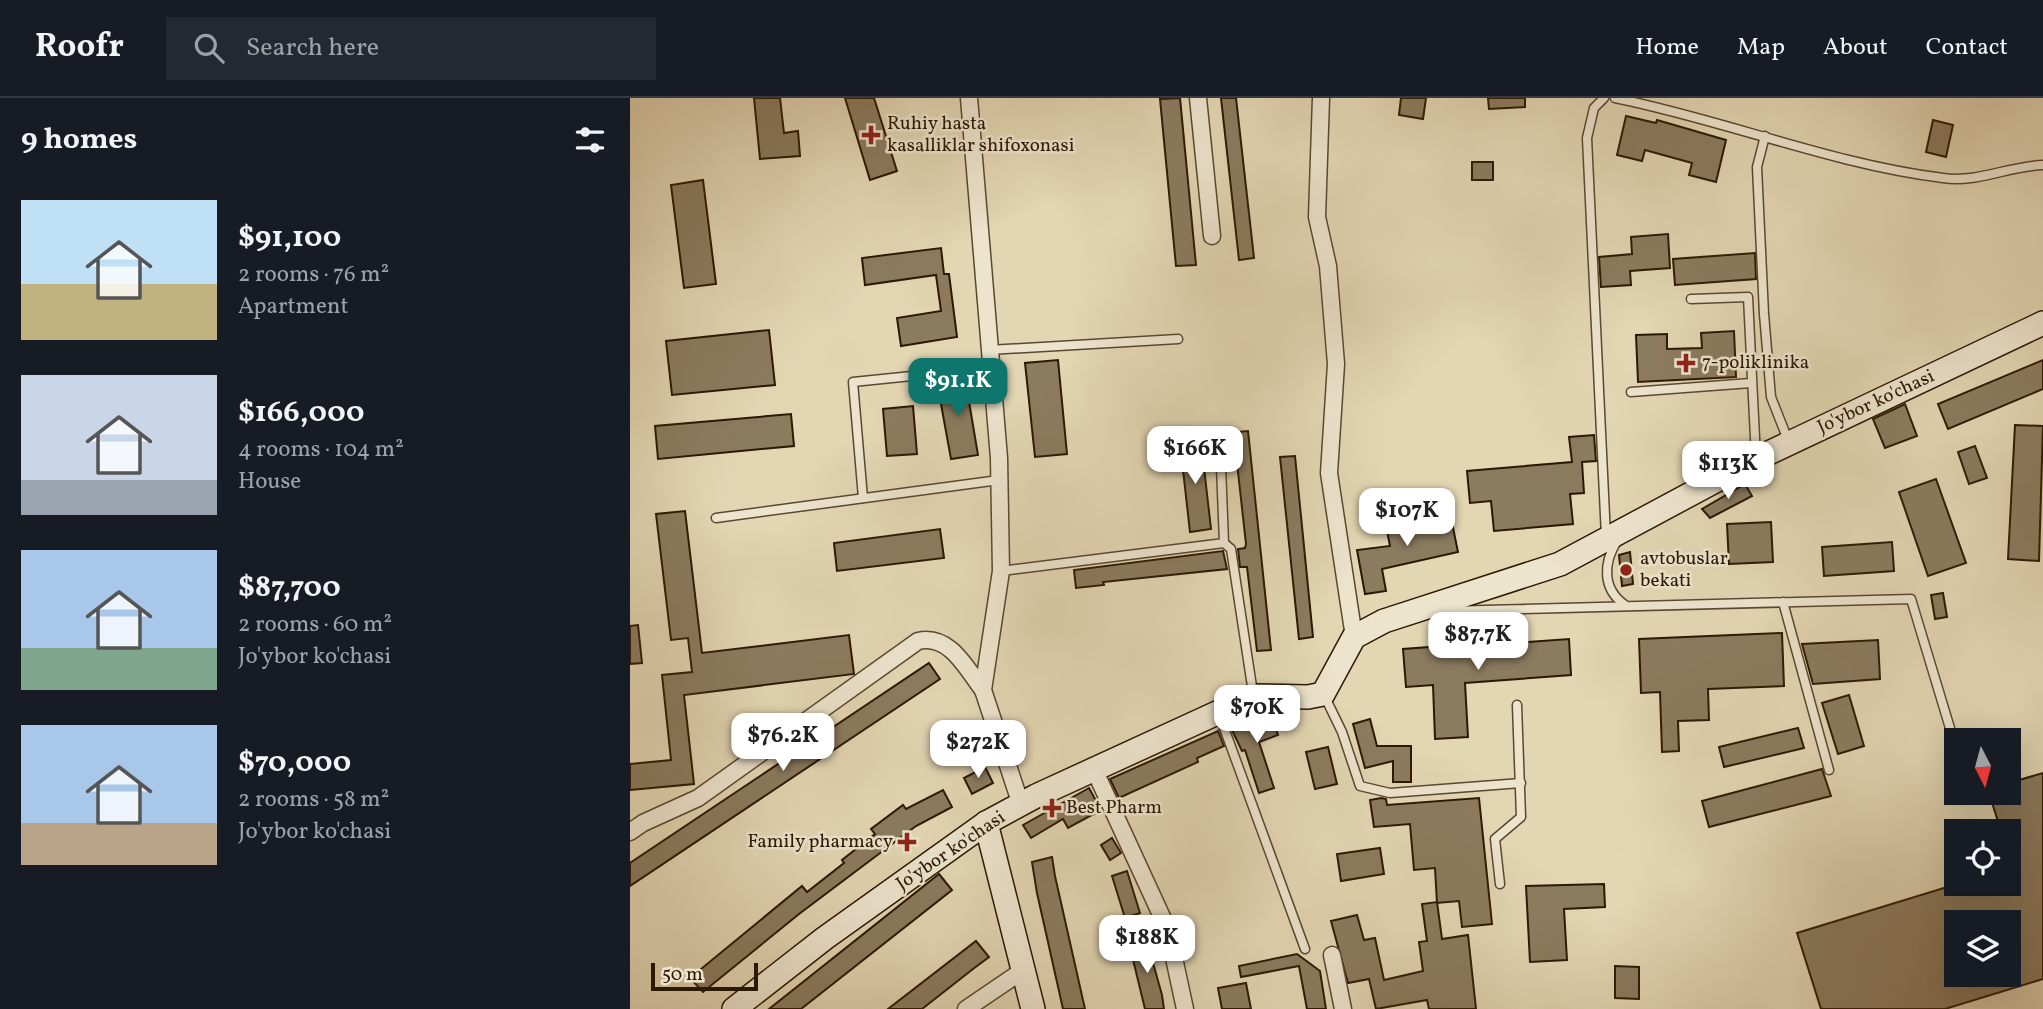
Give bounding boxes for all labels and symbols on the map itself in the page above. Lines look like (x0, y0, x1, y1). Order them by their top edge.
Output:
place label: Ruhiy hasta kasalliklar shifoxonasi (887, 111, 1075, 159)
marker: Ruhiy hasta kasalliklar shifoxonasi (861, 125, 881, 145)
place label: 7-poliklinika (1702, 350, 1809, 376)
marker: 7-poliklinika (1676, 353, 1696, 373)
pin: $91.1K (901, 358, 1015, 418)
street label: Jo'ybor ko'chasi (1813, 363, 1939, 441)
pin: $166K (1146, 426, 1244, 486)
pin: $113K (1679, 442, 1777, 501)
pin: $107K (1358, 489, 1456, 548)
place label: avtobuslar bekati (1640, 546, 1728, 594)
marker: avtobuslar bekati (1618, 562, 1634, 578)
pin: $87.7K (1421, 612, 1535, 672)
pin: $70K (1216, 686, 1298, 745)
pin: $76.2K (726, 714, 840, 773)
pin: $272K (929, 720, 1027, 780)
north arrow (1944, 728, 2021, 805)
place label: Best Pharm (1066, 795, 1162, 821)
marker: Best Pharm (1044, 800, 1060, 816)
street label: Jo'ybor ko'chasi (891, 805, 1011, 897)
place label: Family pharmacy (748, 829, 893, 855)
marker: Family pharmacy (899, 834, 915, 850)
pin: $188K (1098, 916, 1196, 975)
scale bar (651, 960, 758, 992)

